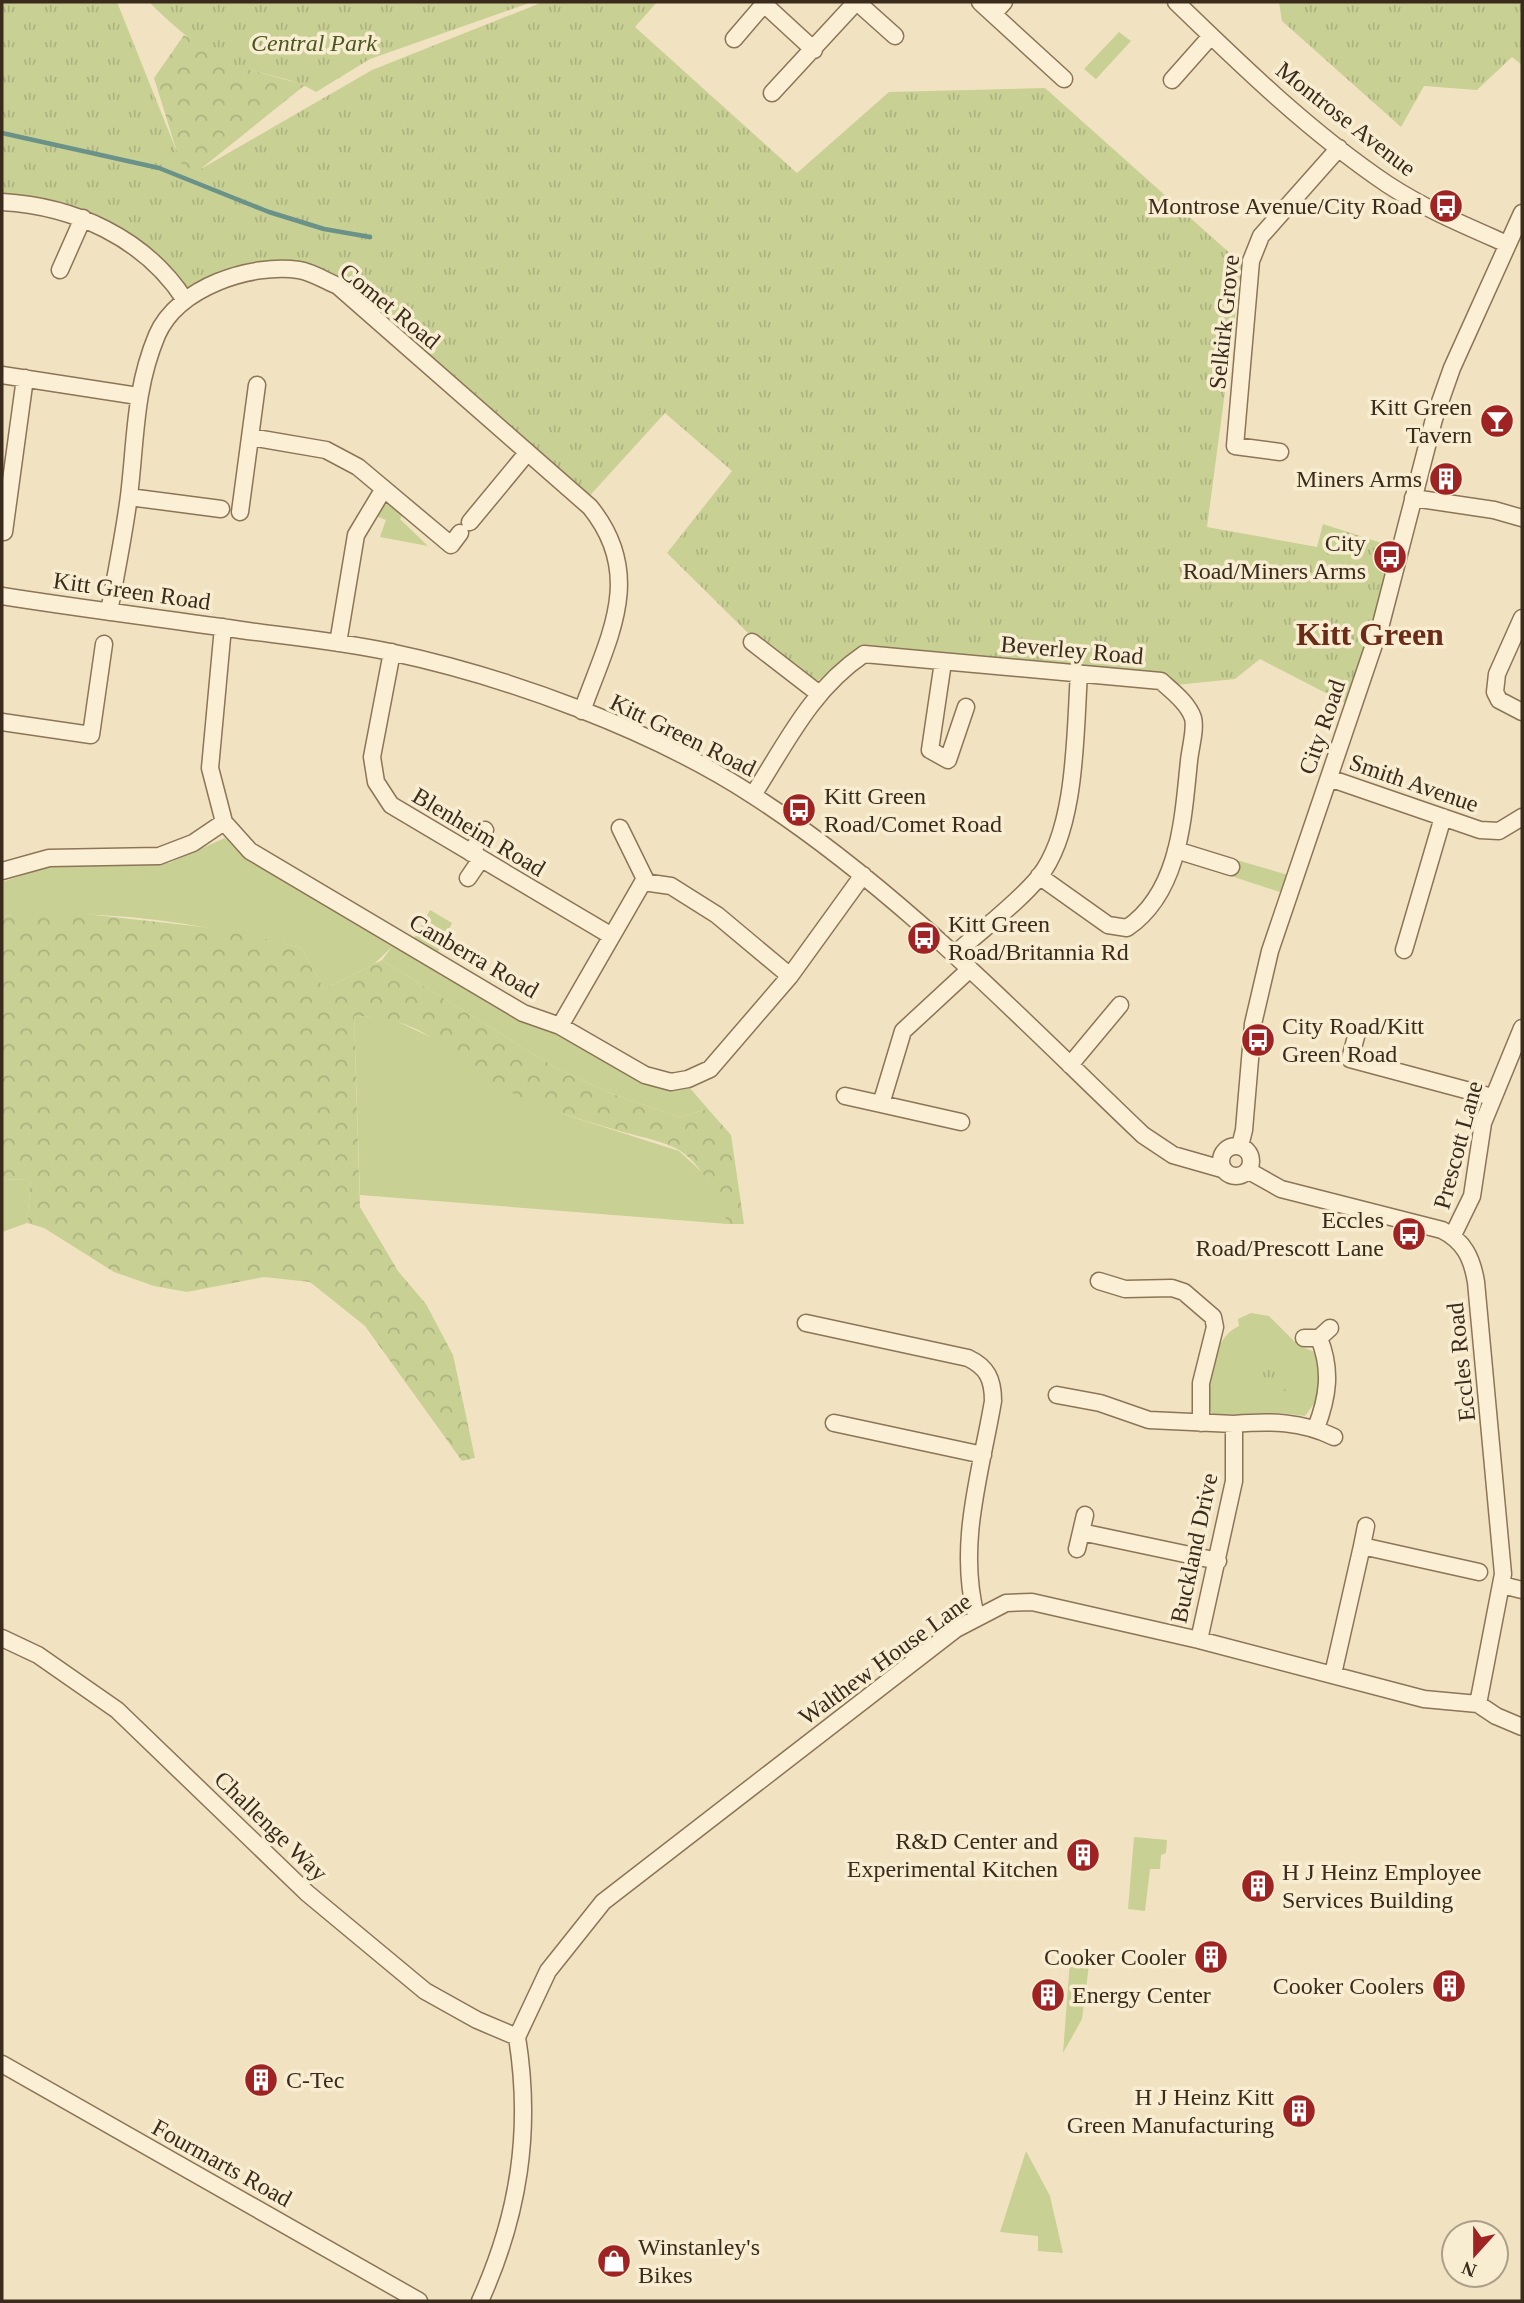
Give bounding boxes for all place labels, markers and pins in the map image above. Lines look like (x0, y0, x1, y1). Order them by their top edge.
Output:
bus stop icon: Montrose Avenue/City Road (1427, 187, 1465, 225)
place label: Montrose Avenue/City Road (1148, 193, 1422, 219)
place label: Kitt Green Tavern (1370, 394, 1472, 448)
bar icon: Kitt Green Tavern (1478, 402, 1516, 440)
building icon: Miners Arms (1427, 460, 1465, 498)
place label: Miners Arms (1296, 466, 1422, 492)
place label: City Road/Miners Arms (1183, 530, 1366, 584)
bus stop icon: City Road/Miners Arms (1371, 538, 1409, 576)
place label: Kitt Green Road/Comet Road (824, 783, 1002, 837)
bus stop icon: Kitt Green Road/Comet Road (780, 791, 818, 829)
place label: Kitt Green Road/Britannia Rd (948, 911, 1129, 965)
bus stop icon: Kitt Green Road/Britannia Rd (905, 919, 943, 957)
place label: City Road/Kitt Green Road (1282, 1013, 1424, 1067)
bus stop icon: City Road/Kitt Green Road (1239, 1021, 1277, 1059)
place label: Eccles Road/Prescott Lane (1195, 1207, 1384, 1261)
bus stop icon: Eccles Road/Prescott Lane (1390, 1215, 1428, 1253)
place label: R&D Center and Experimental Kitchen (847, 1828, 1058, 1882)
building icon: R&D Center and Experimental Kitchen (1064, 1836, 1102, 1874)
place label: H J Heinz Employee Services Building (1282, 1859, 1481, 1913)
building icon: H J Heinz Employee Services Building (1239, 1867, 1277, 1905)
building icon: Cooker Cooler (1192, 1938, 1230, 1976)
place label: Cooker Cooler (1044, 1944, 1186, 1970)
building icon: Cooker Coolers (1430, 1967, 1468, 2005)
place label: Cooker Coolers (1273, 1973, 1424, 1999)
building icon: Energy Center (1029, 1976, 1067, 2014)
place label: Energy Center (1072, 1982, 1211, 2008)
building icon: C-Tec (242, 2061, 280, 2099)
place label: C-Tec (286, 2067, 344, 2093)
place label: H J Heinz Kitt Green Manufacturing (1067, 2084, 1274, 2138)
building icon: H J Heinz Kitt Green Manufacturing (1280, 2092, 1318, 2130)
place label: Winstanley's Bikes (638, 2234, 760, 2288)
shop icon: Winstanley's Bikes (595, 2242, 633, 2280)

